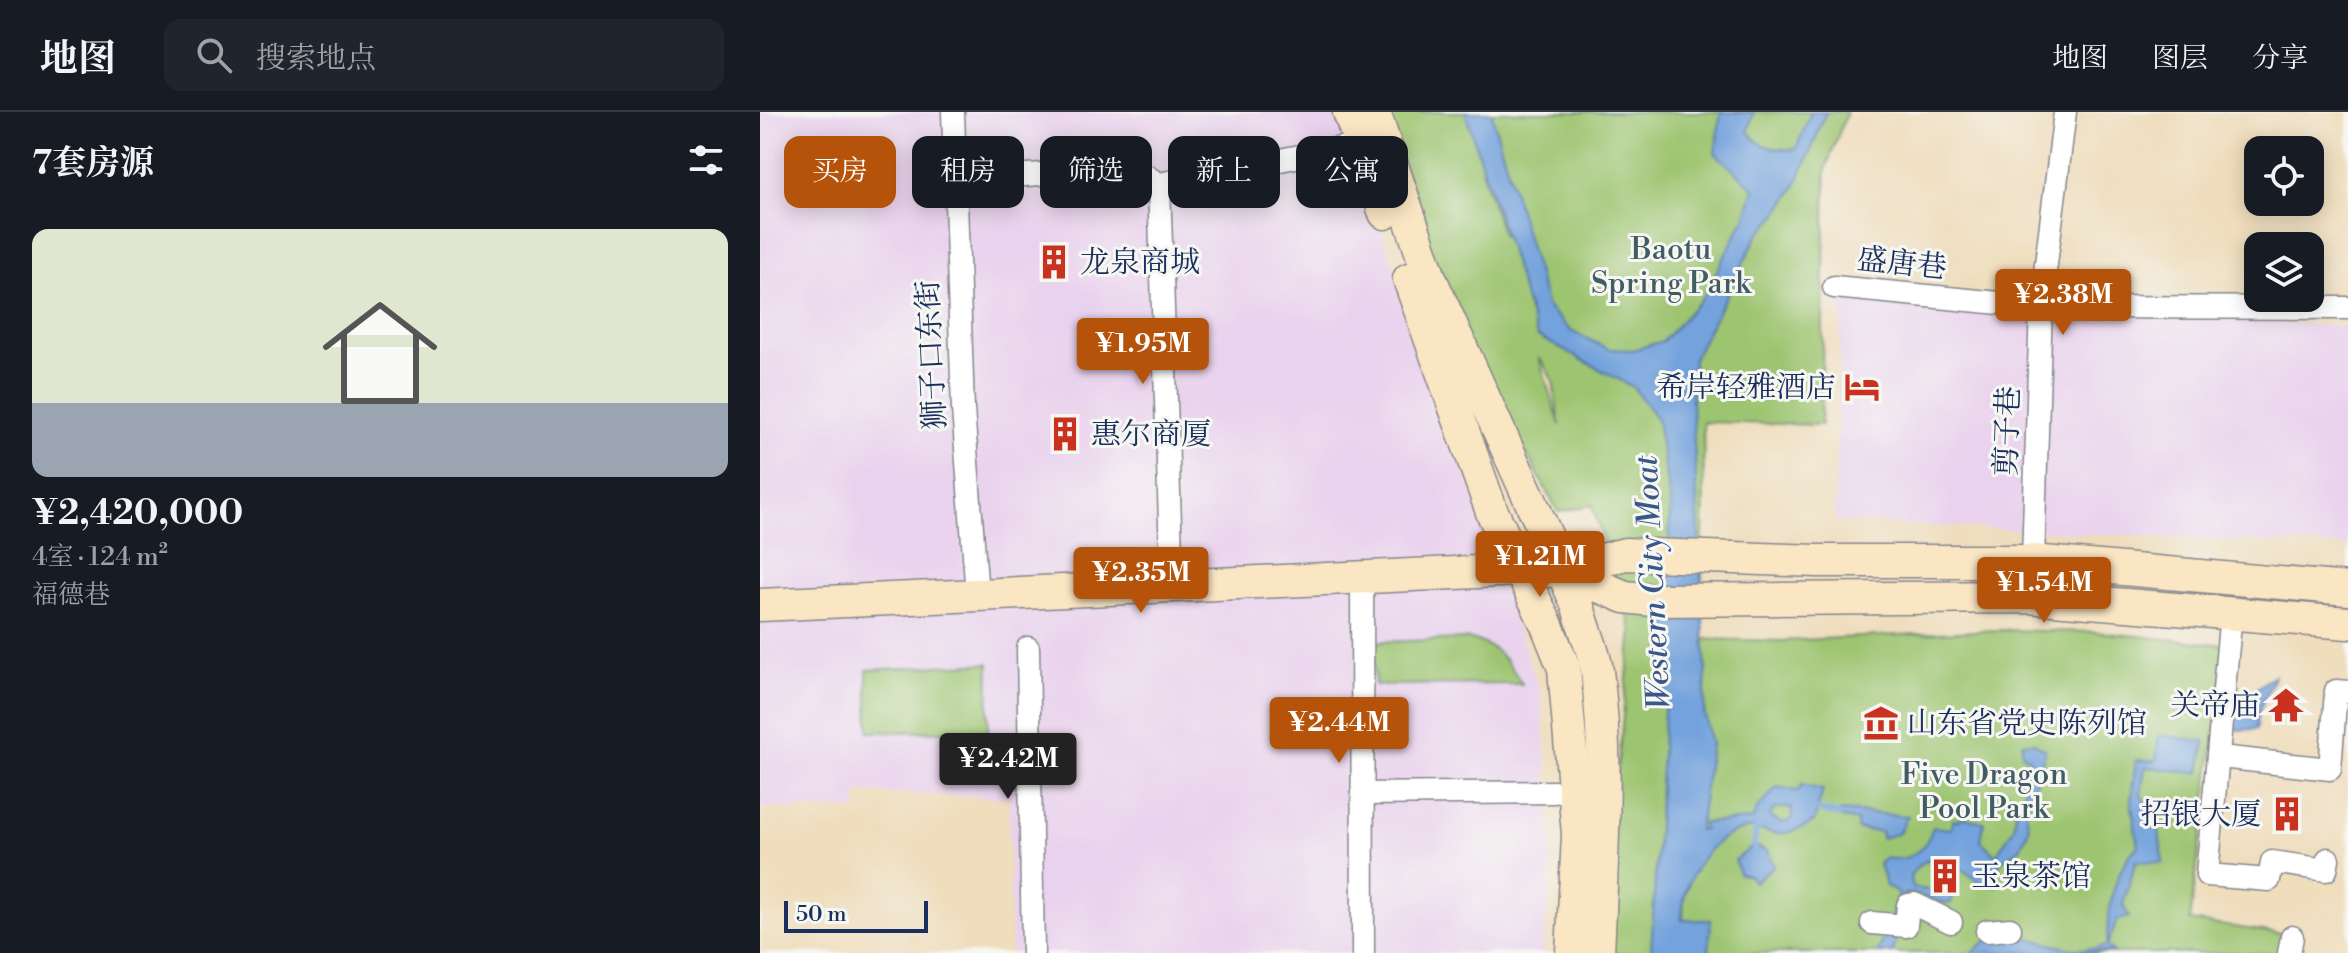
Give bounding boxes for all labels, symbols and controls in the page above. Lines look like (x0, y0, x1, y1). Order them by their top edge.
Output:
search box (164, 19, 724, 91)
icon: search (192, 33, 236, 77)
text: 地图 (40, 36, 116, 83)
text: 搜索地点 (256, 40, 376, 78)
text: 地图 (2052, 41, 2108, 76)
text: 图层 (2152, 41, 2208, 76)
text: 分享 (2252, 41, 2308, 76)
chip: 买房 (784, 136, 896, 208)
chip: 租房 (912, 136, 1024, 208)
chip: 筛选 (1040, 136, 1152, 208)
chip: 新上 (1168, 136, 1280, 208)
chip: 公寓 (1296, 136, 1408, 208)
map controls (2244, 136, 2324, 312)
button: locate (2244, 136, 2324, 216)
icon: filters (684, 138, 728, 182)
text: 7套房源 (32, 143, 154, 185)
park label: Baotu Spring Park (1591, 231, 1752, 303)
button: layers (2244, 232, 2324, 312)
street label: 盛唐巷 (1855, 240, 1949, 288)
building icon: 龙泉商城 (1035, 243, 1073, 281)
place label: 龙泉商城 (1080, 244, 1200, 282)
pin: ¥2.38M (1998, 269, 2128, 337)
street label: 狮子口东街 (909, 279, 955, 431)
text: ¥2.38M (2013, 279, 2113, 311)
icon: home (308, 281, 452, 425)
pin: ¥1.95M (1078, 318, 1208, 386)
text: ¥1.95M (1095, 328, 1191, 360)
hotel icon: 希岸轻雅酒店 (1843, 368, 1881, 406)
place label: 希岸轻雅酒店 (1656, 369, 1836, 407)
street label: 剪子巷 (1987, 385, 2029, 477)
building icon: 惠尔商厦 (1046, 415, 1084, 453)
place label: 惠尔商厦 (1091, 416, 1211, 454)
water label: Western City Moat (1626, 454, 1680, 711)
text: ¥2,420,000 (32, 493, 243, 535)
pin: ¥1.21M (1475, 531, 1605, 599)
text: 4室 · 124 m² (32, 541, 168, 573)
text: ¥1.21M (1494, 541, 1586, 573)
pin: ¥2.35M (1076, 547, 1206, 615)
text: ¥2.35M (1091, 557, 1191, 589)
pin: ¥1.54M (1979, 557, 2109, 625)
text: ¥1.54M (1995, 567, 2093, 599)
text: 福德巷 (32, 579, 110, 611)
temple icon: 关帝庙 (2267, 686, 2305, 724)
place label: 关帝庙 (2170, 687, 2260, 725)
pin: ¥2.44M (1274, 697, 1404, 765)
museum icon: 山东省党史陈列馆 (1862, 704, 1900, 742)
place label: 山东省党史陈列馆 (1907, 705, 2147, 743)
text: ¥2.44M (1288, 707, 1390, 739)
pin: ¥2.42M (943, 733, 1073, 801)
text: ¥2.42M (957, 743, 1059, 775)
park label: Five Dragon Pool Park (1901, 756, 2067, 828)
building icon: 招银大厦 (2268, 795, 2306, 833)
place label: 招银大厦 (2141, 796, 2261, 834)
building icon: 玉泉茶馆 (1926, 857, 1964, 895)
place label: 玉泉茶馆 (1971, 858, 2091, 896)
scale bar (784, 897, 928, 933)
text: 50 m (796, 901, 847, 928)

